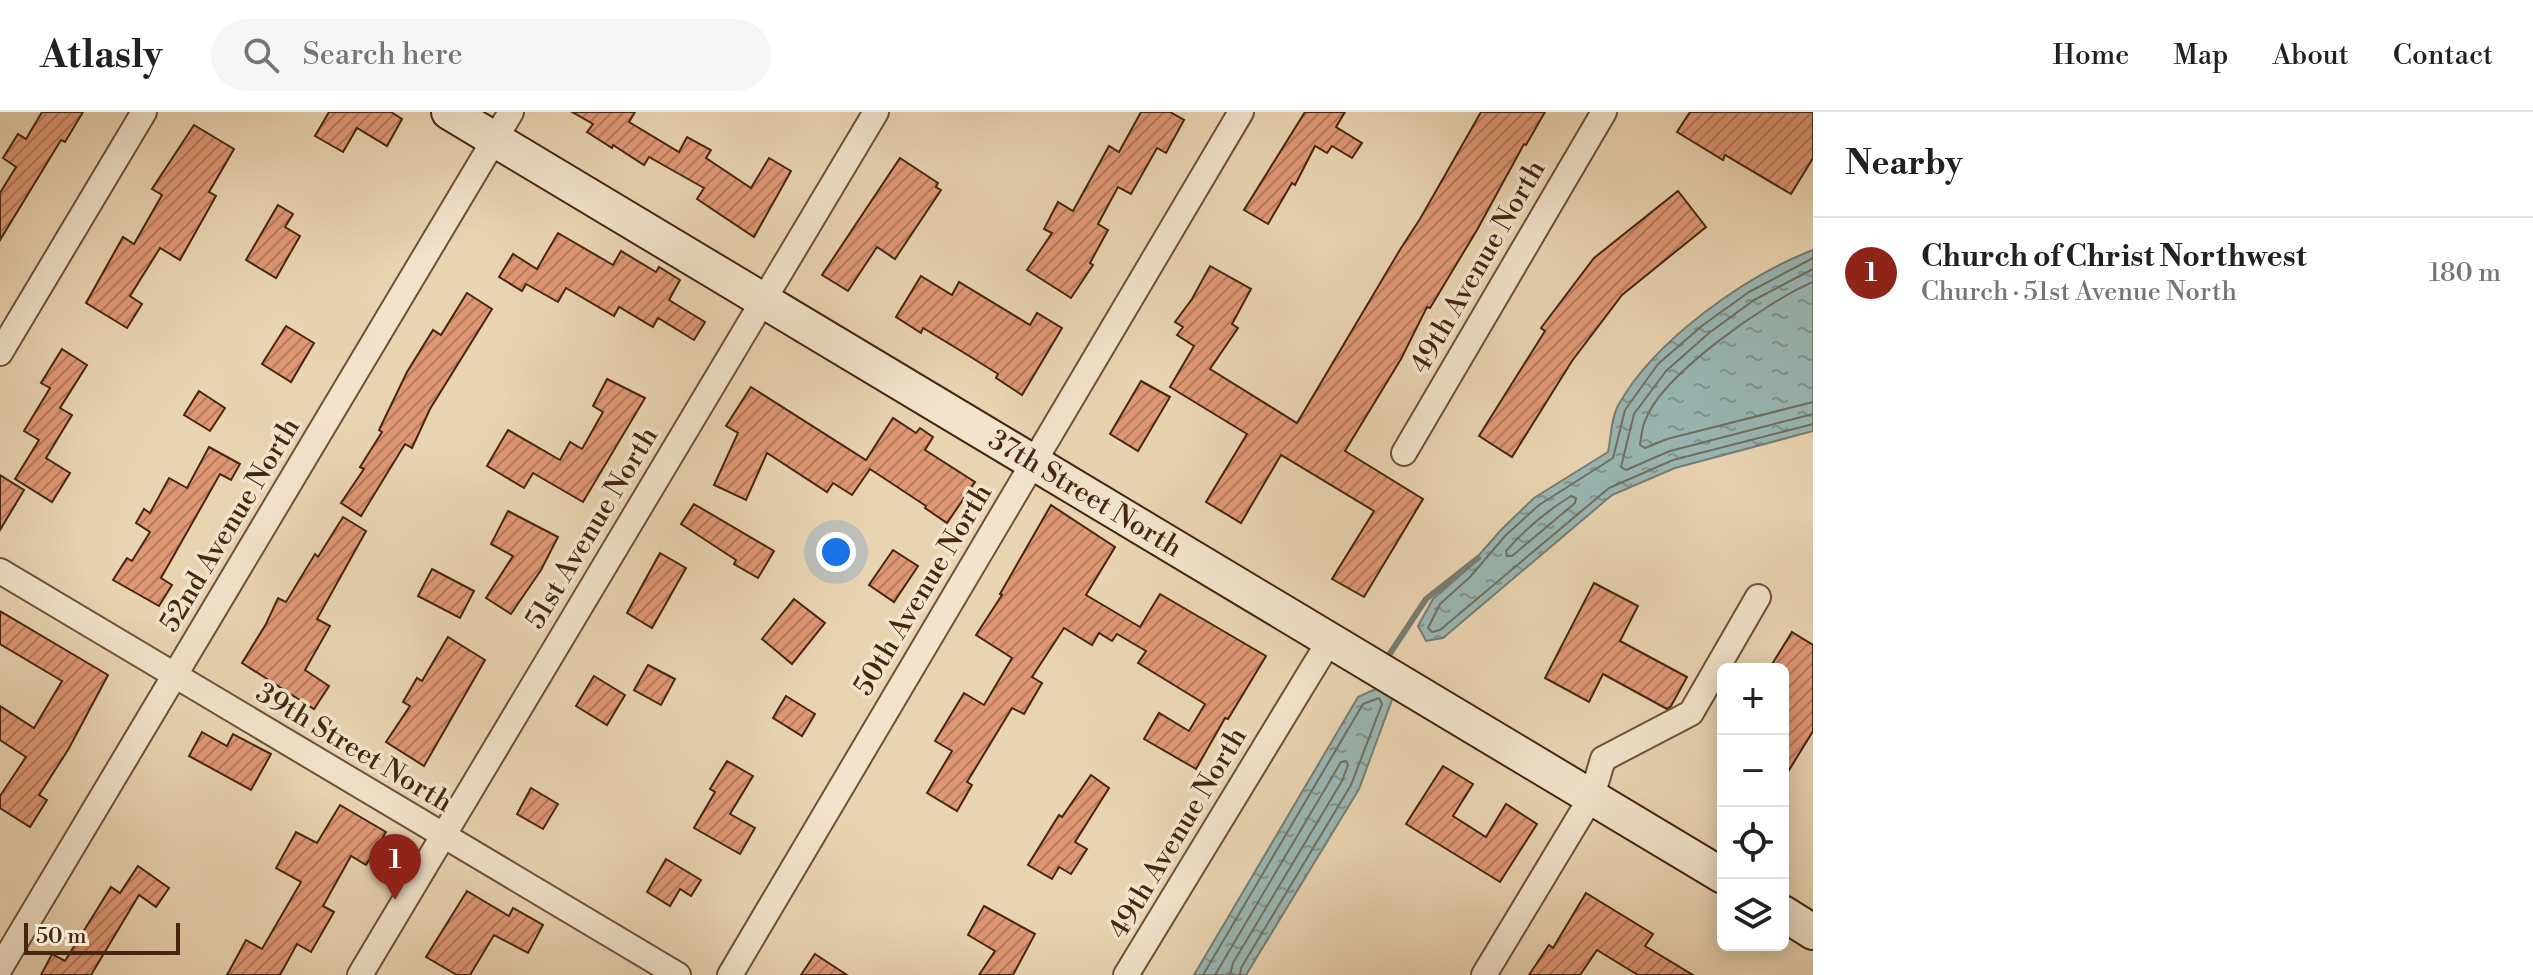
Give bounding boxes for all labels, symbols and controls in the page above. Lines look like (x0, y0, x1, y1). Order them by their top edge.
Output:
search box (211, 19, 771, 91)
text: Atlasly (40, 32, 163, 79)
icon: search (239, 33, 283, 77)
text: Search here (303, 36, 463, 74)
text: Home (2053, 38, 2129, 73)
text: Map (2173, 38, 2228, 73)
text: About (2272, 38, 2349, 73)
text: Contact (2393, 38, 2493, 73)
text: Nearby (1845, 143, 1963, 185)
street label: 49th Avenue North (1403, 154, 1553, 380)
text: Church of Christ Northwest (1921, 238, 2307, 276)
text: 1 (1865, 257, 1877, 289)
text: 180 m (2429, 257, 2501, 289)
text: Church · 51st Avenue North (1921, 276, 2237, 308)
street label: 52nd Avenue North (152, 411, 308, 639)
street label: 51st Avenue North (518, 420, 666, 635)
street label: 37th Street North (982, 422, 1189, 565)
street label: 50th Avenue North (846, 478, 1000, 702)
your location (816, 532, 856, 572)
map controls (1717, 663, 1789, 951)
button: + (1717, 663, 1789, 735)
street label: 39th Street North (249, 676, 459, 821)
street label: 49th Avenue North (1101, 721, 1255, 945)
button: − (1717, 735, 1789, 807)
button: locate (1717, 807, 1789, 879)
pin: 1 (369, 834, 421, 900)
button: layers (1717, 879, 1789, 951)
scale bar (24, 919, 180, 955)
text: 50 m (36, 923, 87, 950)

